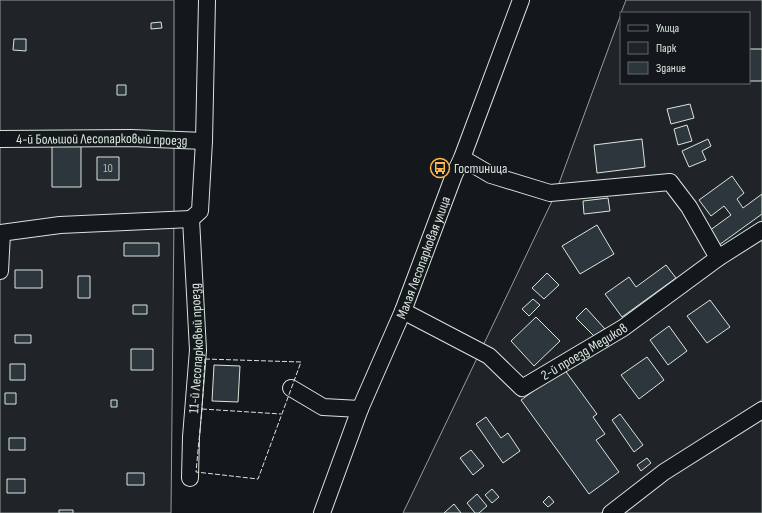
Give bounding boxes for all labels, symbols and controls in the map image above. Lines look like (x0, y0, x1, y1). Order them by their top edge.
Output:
legend (620, 12, 750, 84)
text: Улица (656, 21, 680, 36)
text: Парк (656, 41, 677, 56)
text: Здание (656, 61, 686, 76)
street label: 4-й Большой Лесопарковый проезд (16, 130, 188, 149)
bus stop icon: Гостиница (429, 157, 451, 179)
place label: Гостиница (454, 160, 507, 177)
house number: 10 (103, 161, 113, 176)
street label: Малая Лесопарковая улица (393, 194, 454, 321)
street label: 11-й Лесопарковый проезд (185, 283, 207, 414)
street label: 2-й проезд Медиков (538, 319, 631, 384)

